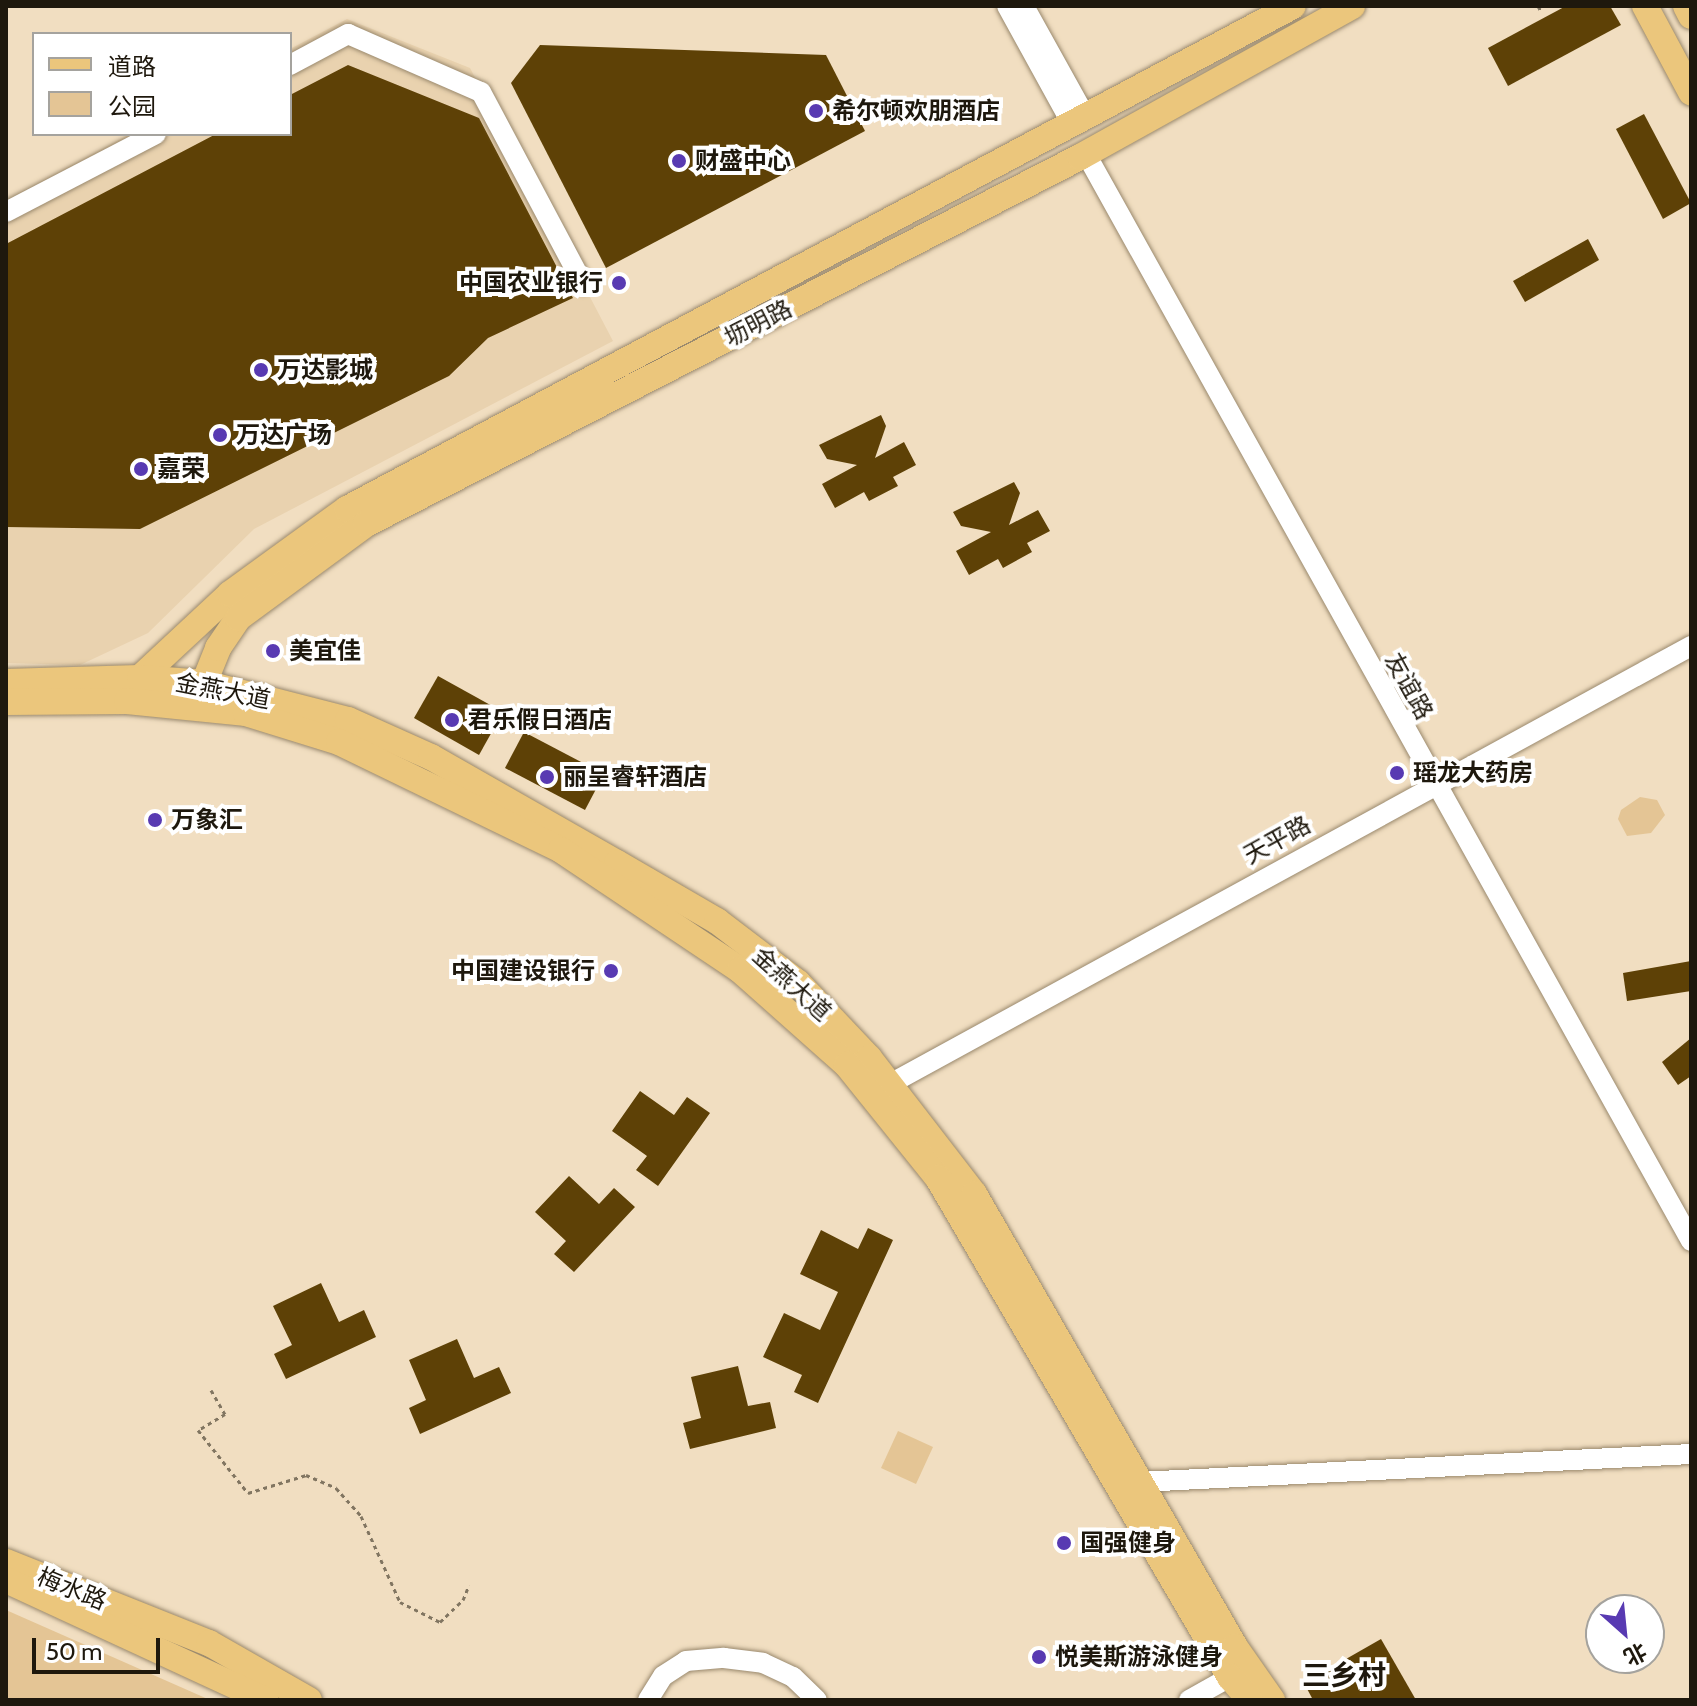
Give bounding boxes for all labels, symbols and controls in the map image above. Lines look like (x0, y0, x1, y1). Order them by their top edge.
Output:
legend (32, 32, 292, 136)
text: 道路 (108, 52, 156, 81)
text: 公园 (108, 92, 156, 121)
place label: 希尔顿欢朋酒店 (832, 97, 1000, 125)
marker: 希尔顿欢朋酒店 (807, 102, 825, 120)
place label: 财盛中心 (695, 147, 791, 175)
marker: 财盛中心 (670, 152, 688, 170)
place label: 中国农业银行 (459, 269, 603, 297)
marker: 中国农业银行 (610, 274, 628, 292)
street label: 坜明路 (719, 294, 797, 352)
place label: 万达影城 (277, 356, 373, 384)
marker: 万达影城 (252, 361, 270, 379)
place label: 万达广场 (236, 421, 332, 449)
marker: 万达广场 (211, 426, 229, 444)
place label: 嘉荣 (157, 455, 205, 483)
marker: 嘉荣 (132, 460, 150, 478)
place label: 美宜佳 (289, 637, 361, 665)
marker: 美宜佳 (264, 642, 282, 660)
street label: 友谊路 (1379, 648, 1439, 724)
street label: 金燕大道 (173, 668, 273, 714)
place label: 君乐假日酒店 (468, 706, 612, 734)
marker: 君乐假日酒店 (443, 711, 461, 729)
place label: 瑶龙大药房 (1413, 759, 1533, 787)
place label: 丽呈睿轩酒店 (563, 763, 707, 791)
marker: 瑶龙大药房 (1388, 764, 1406, 782)
marker: 丽呈睿轩酒店 (538, 768, 556, 786)
place label: 万象汇 (171, 806, 243, 834)
street label: 天平路 (1239, 810, 1315, 870)
marker: 万象汇 (146, 811, 164, 829)
street label: 金燕大道 (747, 941, 837, 1027)
place label: 中国建设银行 (451, 957, 595, 985)
marker: 中国建设银行 (602, 962, 620, 980)
place label: 国强健身 (1080, 1529, 1176, 1557)
marker: 国强健身 (1055, 1534, 1073, 1552)
street label: 梅水路 (33, 1562, 111, 1616)
north arrow (1585, 1594, 1665, 1674)
scale bar (36, 1622, 164, 1672)
text: 50 m (46, 1637, 102, 1666)
text: 北 (1619, 1637, 1651, 1671)
place label: 悦美斯游泳健身 (1055, 1643, 1223, 1671)
marker: 悦美斯游泳健身 (1030, 1648, 1048, 1666)
district label: 三乡村 (1302, 1658, 1386, 1692)

